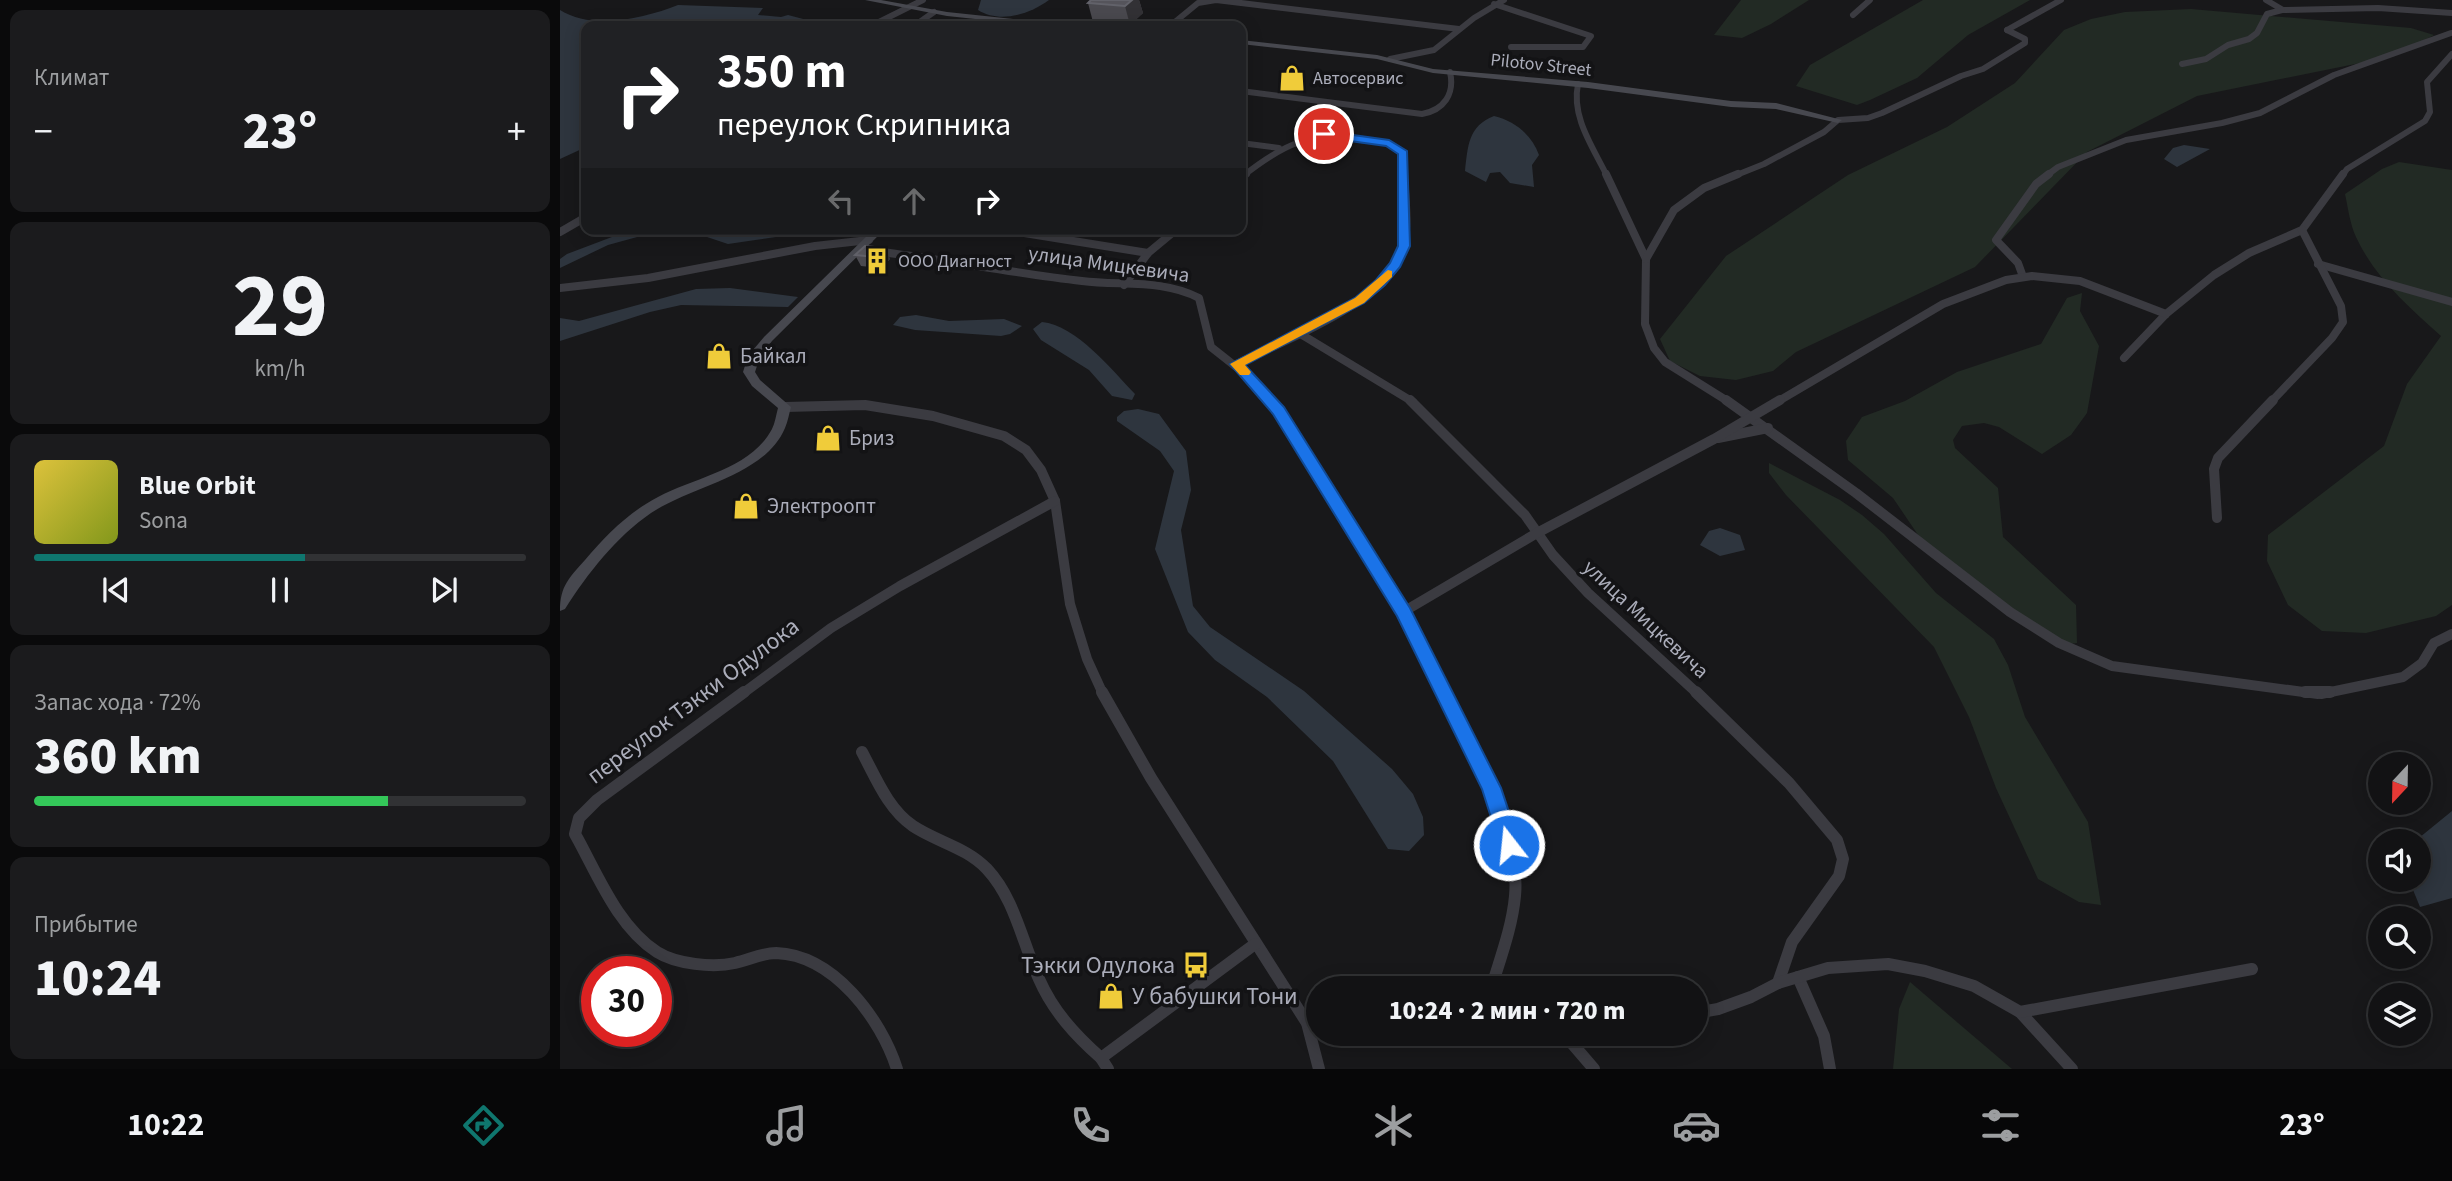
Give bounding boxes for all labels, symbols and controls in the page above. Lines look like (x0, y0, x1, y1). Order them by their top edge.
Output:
text: 350 m (717, 37, 846, 107)
street label: Pilotov Street (1489, 47, 1593, 83)
icon: right (602, 49, 693, 140)
text: Климат (34, 61, 109, 94)
shop icon: Автосервис (1277, 63, 1307, 93)
place label: Автосервис (1313, 66, 1404, 91)
text: 23° (243, 95, 317, 169)
text: переулок Скрипника (717, 102, 1011, 148)
pin (1294, 104, 1354, 164)
text: − (34, 105, 53, 159)
text: + (507, 105, 526, 159)
icon: arrive (1305, 115, 1343, 153)
icon: left (822, 182, 860, 220)
icon: ahead (895, 182, 933, 220)
icon: right (968, 182, 1006, 220)
street label: улица Мицкевича (1026, 238, 1192, 290)
text: 29 (232, 242, 328, 371)
building icon: ООО Диагност (862, 246, 892, 276)
place label: ООО Диагност (898, 249, 1012, 274)
shop icon: Байкал (704, 341, 734, 371)
place label: Байкал (740, 341, 807, 371)
text: km/h (254, 352, 306, 385)
shop icon: Бриз (813, 423, 843, 453)
place label: Бриз (849, 423, 894, 453)
text: Blue Orbit (139, 467, 256, 504)
shop icon: Электроопт (731, 491, 761, 521)
place label: Электроопт (767, 491, 876, 521)
text: Sona (139, 504, 188, 537)
street label: улица Мицкевича (1576, 553, 1716, 685)
icon: previous (97, 571, 135, 609)
icon: pause (261, 571, 299, 609)
icon: next (425, 571, 463, 609)
street label: переулок Тэкки Одулока (579, 609, 807, 793)
text: Запас хода · 72% (34, 686, 201, 719)
text: 360 km (34, 720, 202, 794)
north arrow (2368, 752, 2431, 816)
map controls (2368, 752, 2431, 1046)
position arrow (1472, 808, 1546, 882)
button: sound (2368, 829, 2431, 892)
button: search (2368, 906, 2431, 969)
text: Прибытие (34, 908, 138, 941)
text: 10:24 (34, 942, 161, 1016)
place label: Тэкки Одулока (1021, 948, 1175, 983)
bus stop icon: Тэкки Одулока (1181, 950, 1211, 980)
speed limit sign: 30 (581, 956, 672, 1047)
place label: У бабушки Тони (1132, 979, 1298, 1014)
shop icon: У бабушки Тони (1096, 981, 1126, 1011)
button: layers (2368, 983, 2431, 1046)
text: 10:24 · 2 мин · 720 m (1389, 992, 1625, 1029)
icon: directions (459, 1101, 508, 1150)
icon: music (762, 1101, 811, 1150)
icon: phone (1066, 1101, 1115, 1150)
icon: climate (1369, 1101, 1418, 1150)
icon: car (1672, 1101, 1721, 1150)
icon: filters (1976, 1101, 2025, 1150)
text: 10:22 (127, 1102, 204, 1148)
text: 23° (2279, 1102, 2325, 1148)

